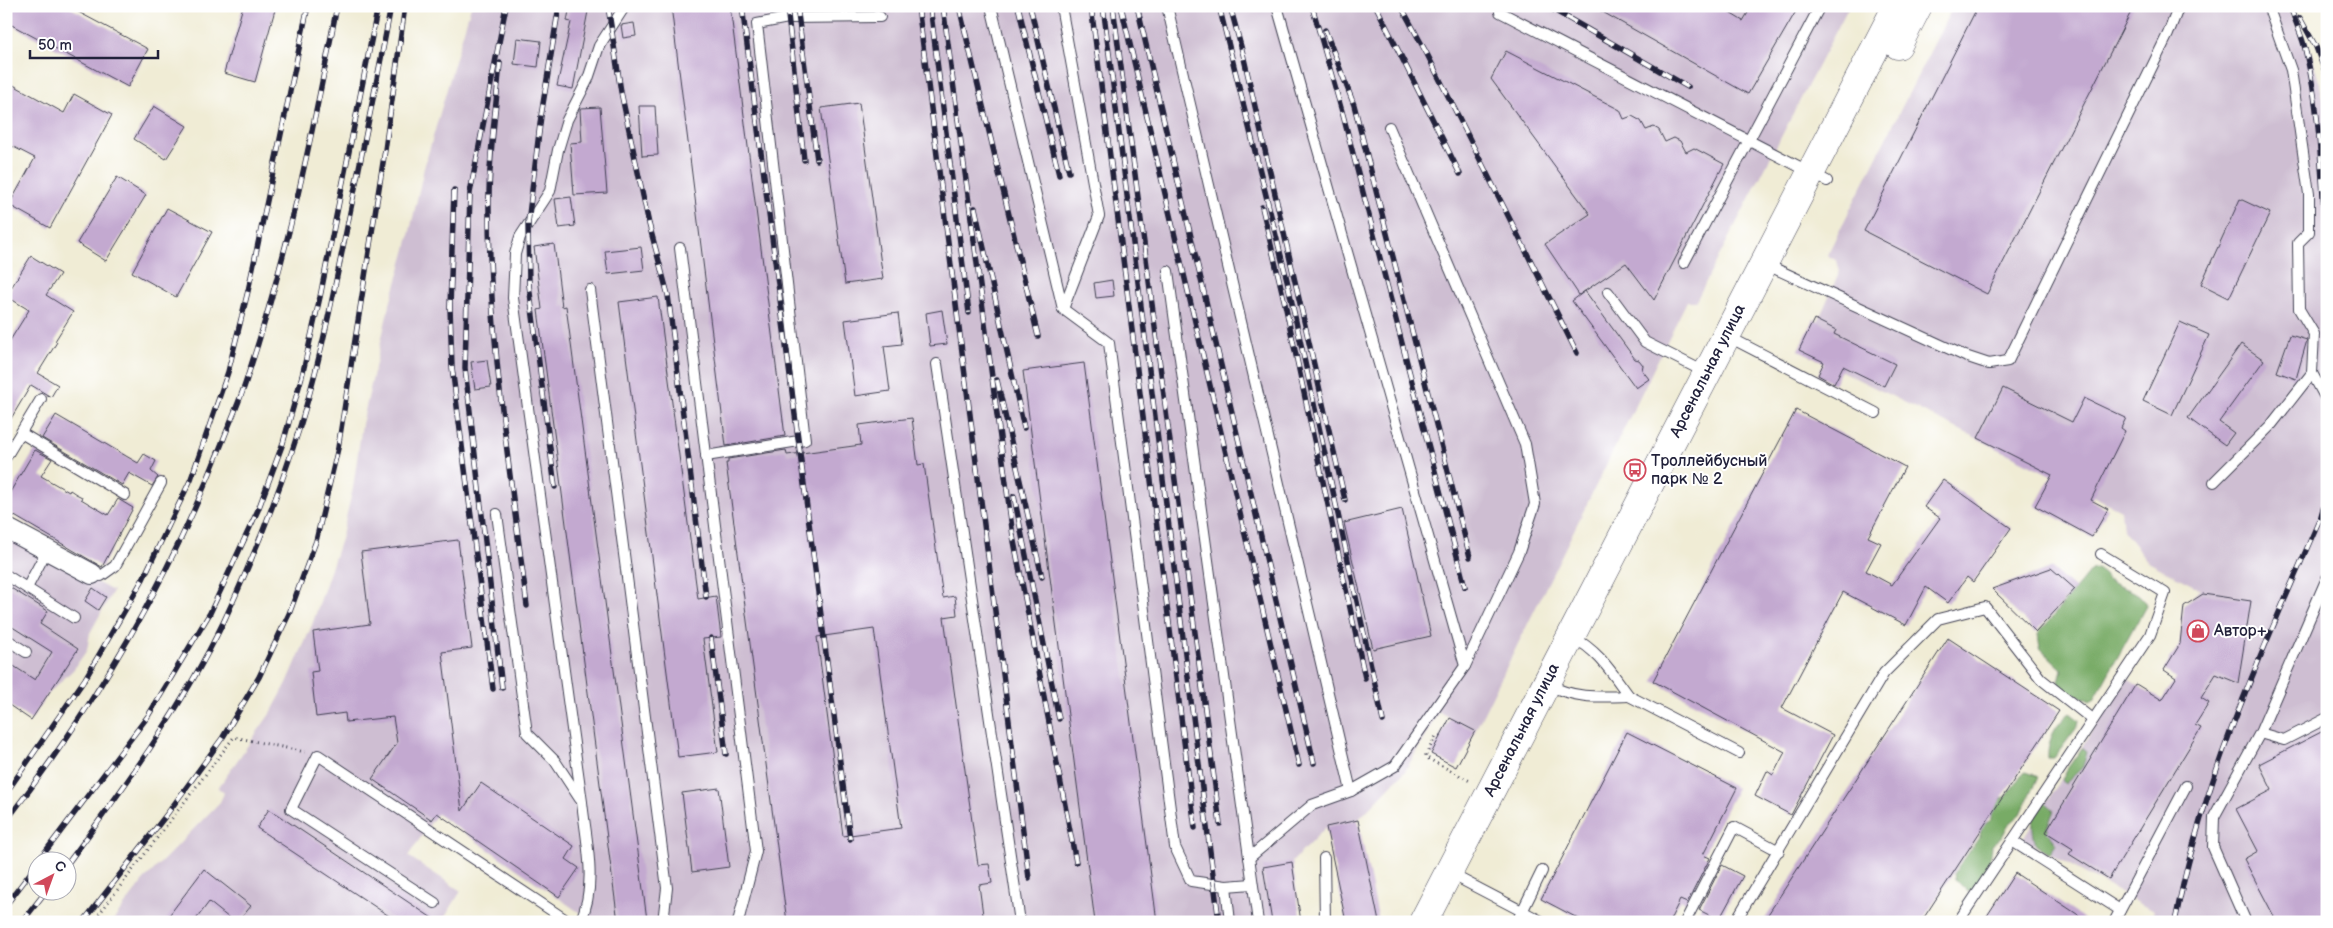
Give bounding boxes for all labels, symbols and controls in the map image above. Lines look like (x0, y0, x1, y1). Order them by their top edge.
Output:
scale bar (30, 28, 158, 60)
text: 50 m (38, 36, 72, 55)
street label: Арсенальная улица (1666, 301, 1750, 442)
place label: Троллейбусный парк № 2 (1651, 452, 1767, 489)
bus stop icon: Троллейбусный парк № 2 (1623, 458, 1647, 482)
shop icon: Автор+ (2186, 619, 2210, 643)
place label: Автор+ (2213, 622, 2267, 641)
street label: Арсенальная улица (1480, 660, 1564, 801)
north arrow (28, 850, 78, 900)
text: С (51, 857, 70, 876)

